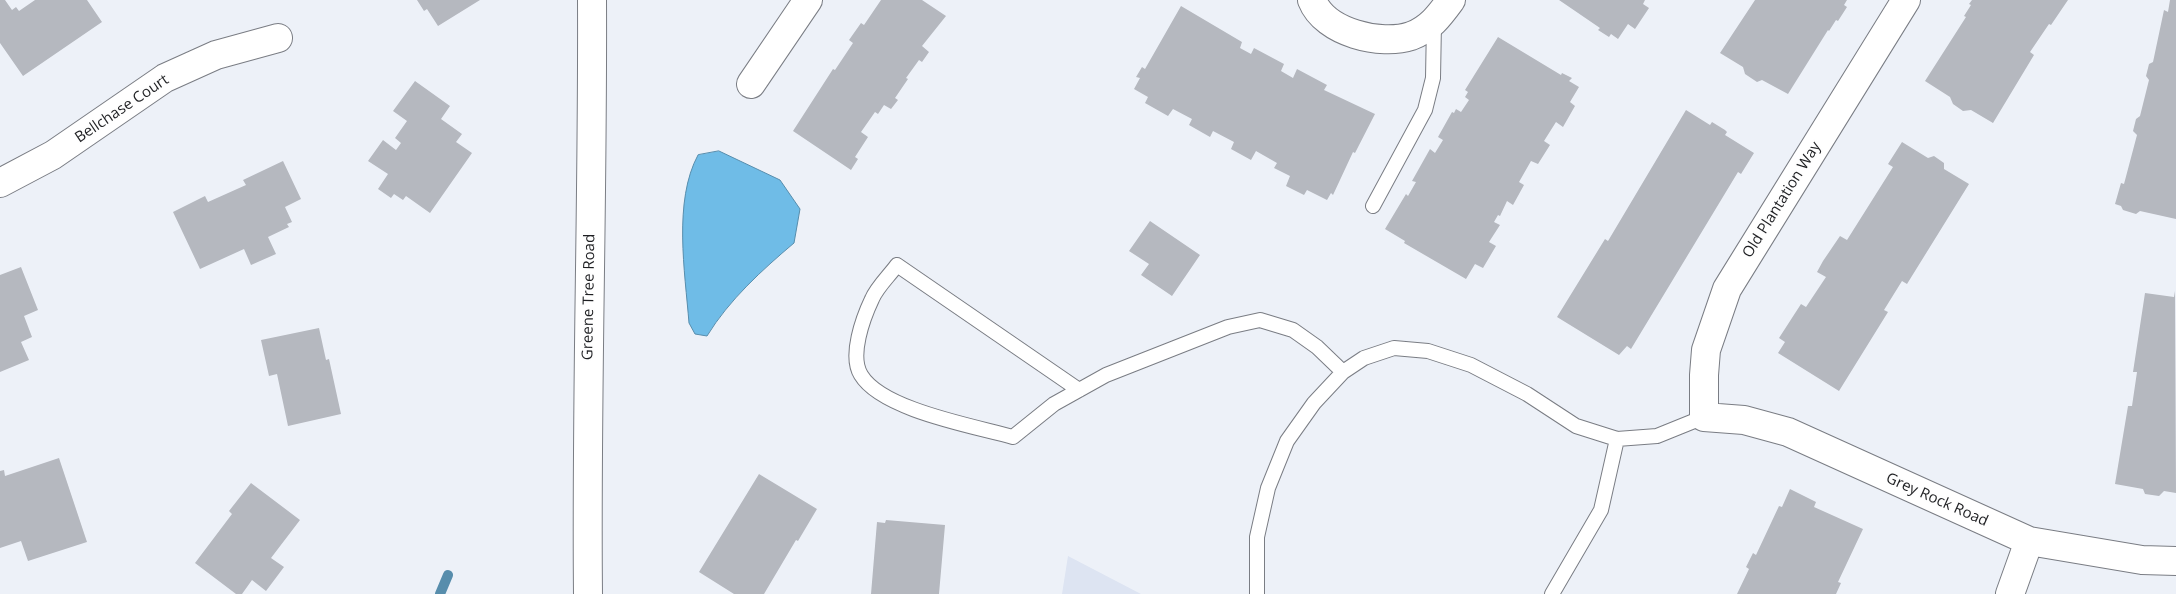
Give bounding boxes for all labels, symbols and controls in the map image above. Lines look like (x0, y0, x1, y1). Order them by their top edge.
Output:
street label: Bellchase Court (72, 71, 172, 147)
street label: Old Plantation Way (1739, 139, 1825, 261)
street label: Greene Tree Road (579, 234, 599, 360)
street label: Grey Rock Road (1883, 469, 1991, 531)

